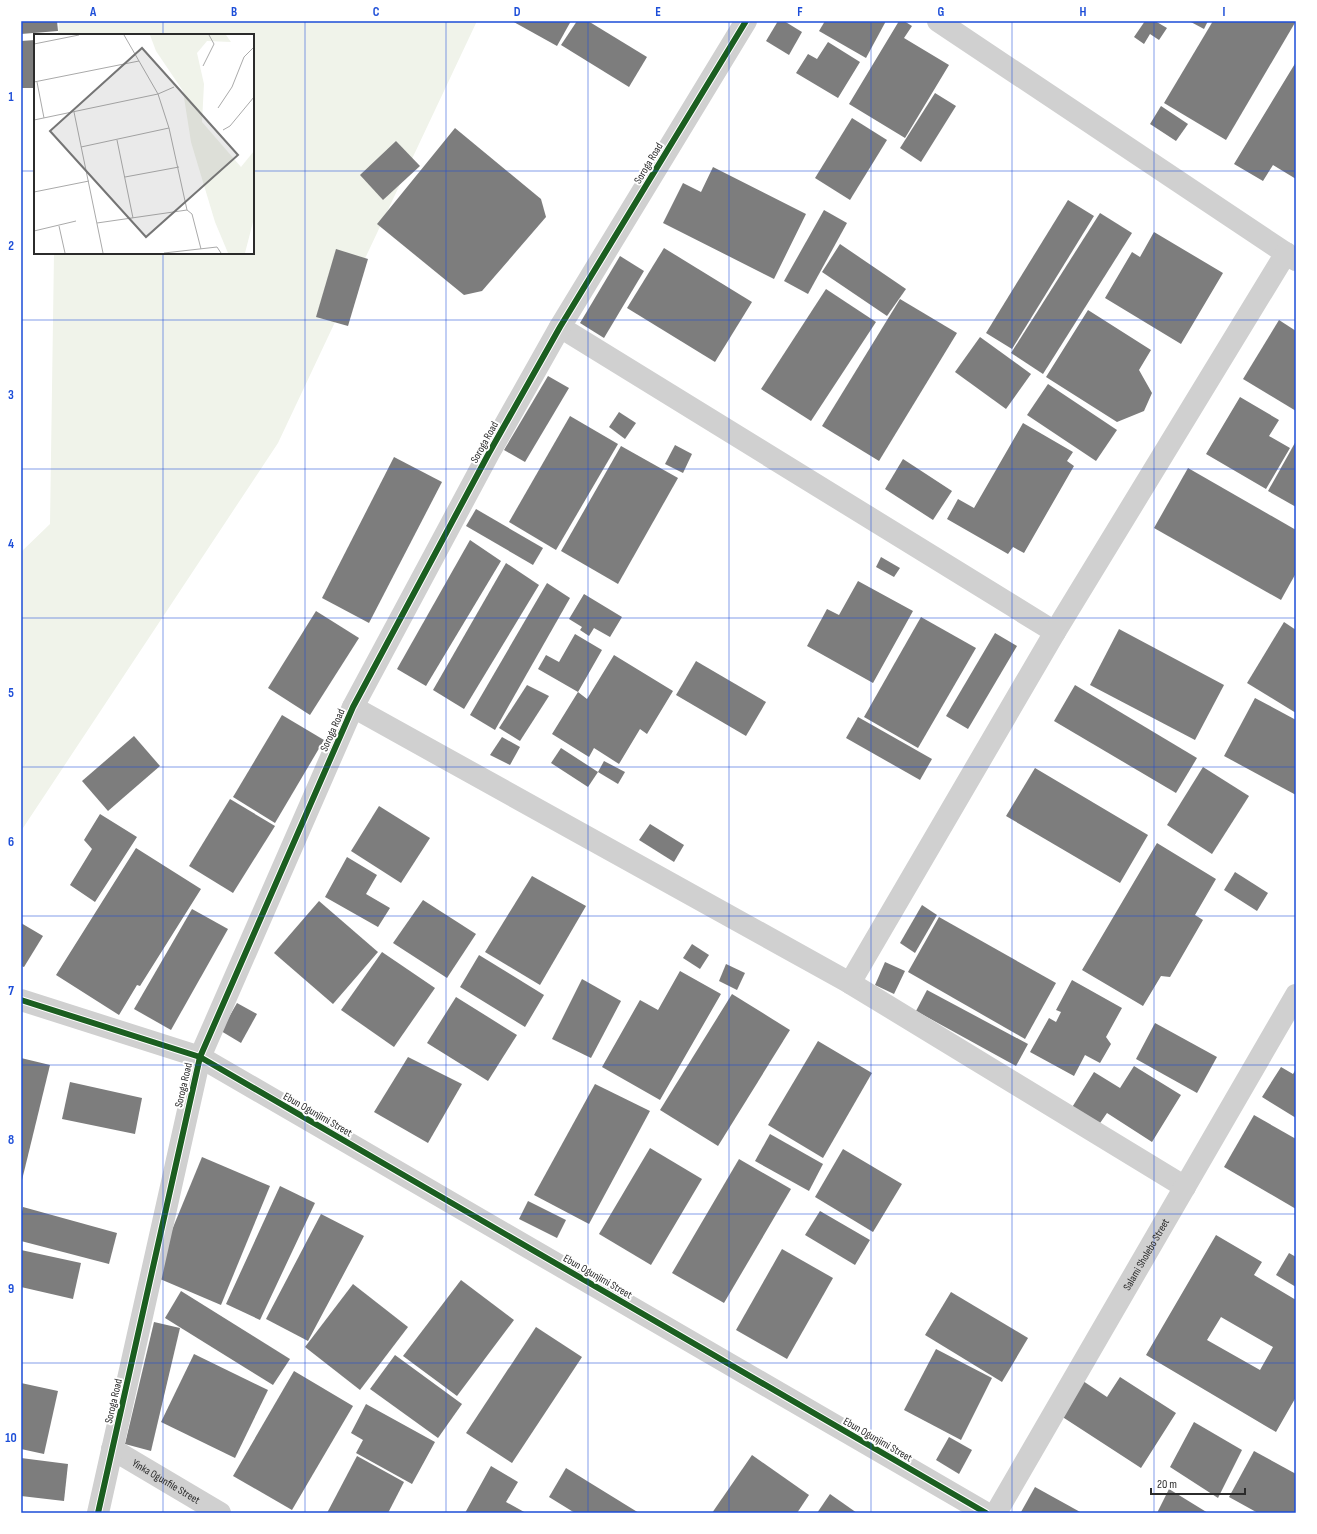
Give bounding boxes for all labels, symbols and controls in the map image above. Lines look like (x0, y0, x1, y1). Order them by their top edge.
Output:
text: A (89, 4, 97, 20)
text: B (231, 4, 237, 20)
text: C (373, 4, 380, 20)
text: D (514, 4, 521, 20)
text: E (655, 4, 661, 20)
text: F (797, 4, 803, 20)
text: G (938, 4, 945, 20)
text: H (1080, 4, 1087, 20)
text: I (1223, 4, 1226, 20)
inset map (34, 34, 254, 254)
text: 1 (8, 89, 14, 105)
street label: Soroga Road (631, 140, 666, 186)
text: 2 (8, 238, 14, 254)
text: 3 (8, 387, 14, 403)
street label: Soroga Road (468, 419, 501, 465)
text: 4 (8, 536, 14, 552)
text: 5 (8, 685, 14, 701)
street label: Soroga Road (317, 706, 348, 754)
text: 6 (8, 834, 14, 850)
text: 7 (8, 983, 14, 999)
street label: Soroga Road (172, 1061, 195, 1109)
street label: Ebun Ogunjimi Street (281, 1089, 355, 1140)
text: 8 (8, 1132, 14, 1148)
street label: Salami Sholebo Street (1120, 1216, 1172, 1293)
street label: Ebun Ogunjimi Street (561, 1251, 635, 1302)
text: 9 (8, 1281, 14, 1297)
street label: Soroga Road (102, 1377, 125, 1425)
street label: Ebun Ogunjimi Street (841, 1414, 915, 1465)
text: 10 (5, 1430, 17, 1446)
street label: Yinka Ogunfile Street (130, 1456, 203, 1507)
scale bar (1151, 1470, 1245, 1496)
text: 20 m (1157, 1477, 1177, 1492)

